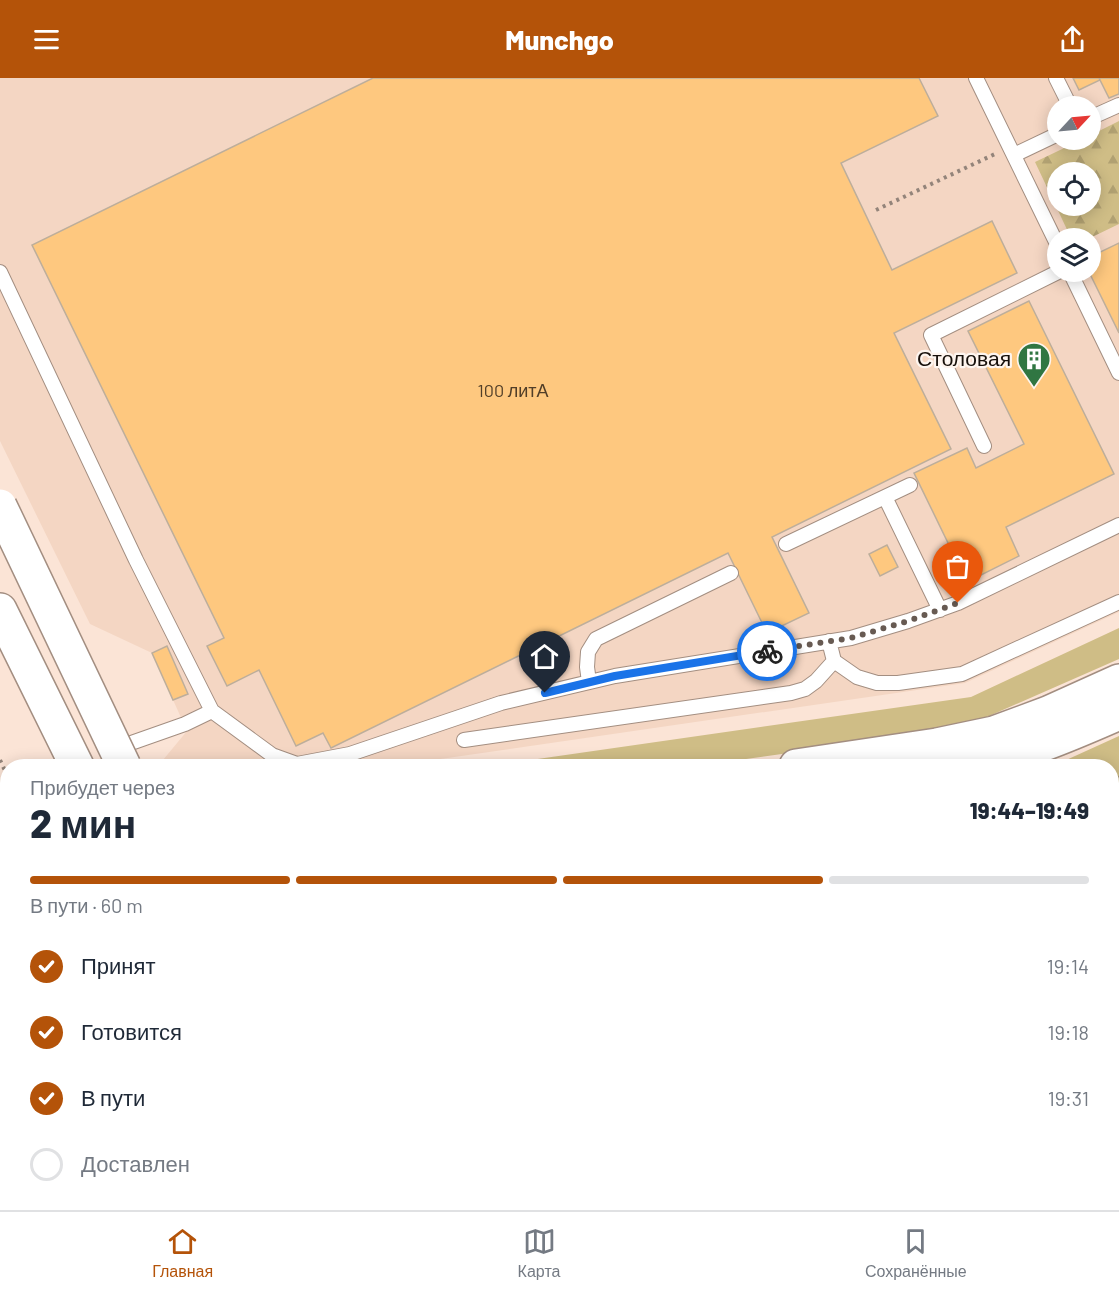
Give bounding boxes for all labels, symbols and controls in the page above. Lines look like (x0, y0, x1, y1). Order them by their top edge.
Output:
icon: menu (30, 23, 63, 56)
text: Munchgo (505, 23, 614, 55)
icon: share (1056, 23, 1089, 56)
north arrow (1047, 96, 1101, 150)
map controls (1047, 96, 1101, 282)
button: locate (1047, 162, 1101, 216)
button: layers (1047, 228, 1101, 282)
building icon: Столовая (1016, 341, 1052, 388)
place label: Столовая (917, 345, 1011, 370)
house number: 100 литА (477, 379, 549, 401)
pin (932, 541, 983, 603)
icon: bag (941, 550, 974, 583)
courier (737, 621, 797, 681)
pin (519, 631, 570, 693)
icon: bike (751, 635, 784, 668)
icon: home (528, 640, 561, 673)
text: Прибудет через (30, 775, 175, 799)
text: 19:44–19:49 (970, 797, 1089, 823)
text: 2 мин (30, 799, 136, 846)
text: В пути · 60 m (30, 893, 143, 917)
icon: check (30, 950, 63, 983)
text: Принят (81, 952, 155, 978)
text: 19:14 (1047, 954, 1089, 978)
icon: check (30, 1016, 63, 1049)
text: Готовится (81, 1018, 182, 1044)
text: 19:18 (1047, 1020, 1089, 1044)
icon: check (30, 1082, 63, 1115)
text: В пути (81, 1084, 145, 1110)
text: 19:31 (1048, 1086, 1089, 1110)
text: Доставлен (81, 1150, 190, 1176)
tab: Главная (152, 1225, 213, 1281)
tab: Карта (518, 1225, 560, 1281)
tab: Сохранённые (865, 1225, 967, 1281)

